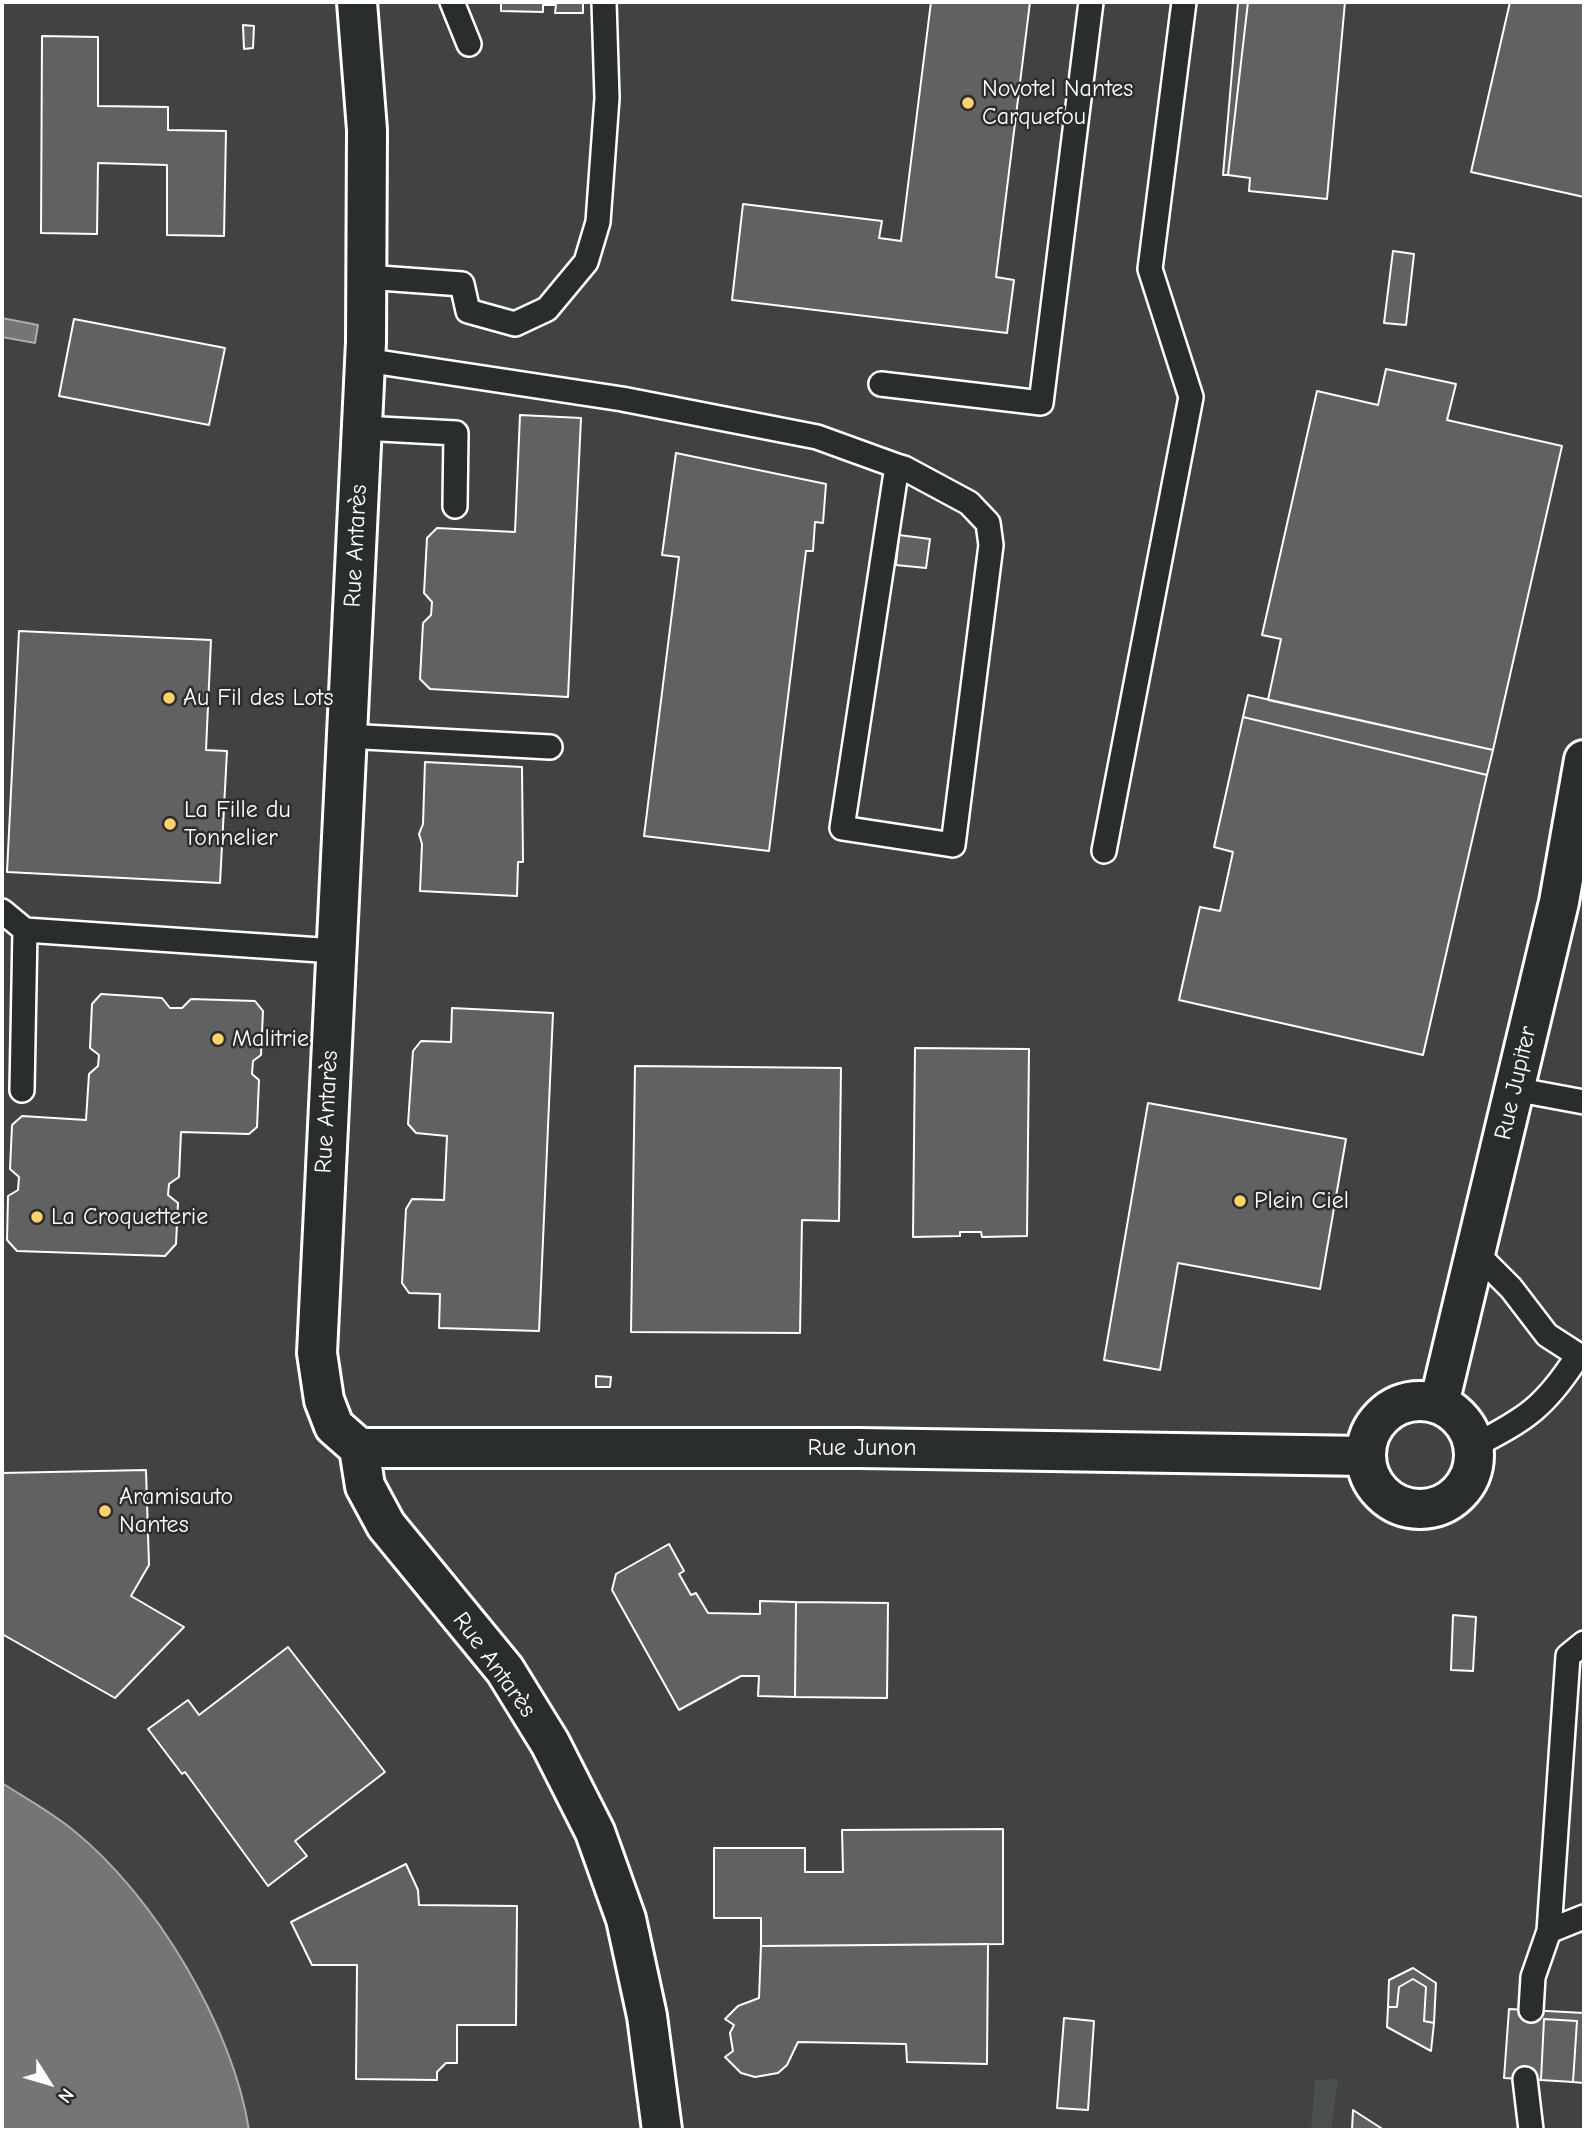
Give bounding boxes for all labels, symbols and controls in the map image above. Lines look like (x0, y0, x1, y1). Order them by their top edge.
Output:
place label: Novotel Nantes Carquefou (982, 75, 1133, 131)
marker: Novotel Nantes Carquefou (960, 95, 976, 111)
street label: Rue Antarès (338, 484, 374, 608)
place label: Au Fil des Lots (183, 684, 333, 712)
marker: Au Fil des Lots (161, 690, 177, 706)
place label: La Fille du Tonnelier (184, 796, 291, 852)
marker: La Fille du Tonnelier (162, 816, 178, 832)
street label: Rue Jupiter (1489, 1023, 1543, 1143)
place label: Malitrie (232, 1025, 309, 1053)
marker: Malitrie (210, 1031, 226, 1047)
street label: Rue Antarès (309, 1050, 345, 1174)
place label: Plein Ciel (1254, 1187, 1349, 1215)
marker: Plein Ciel (1232, 1193, 1248, 1209)
place label: La Croquetterie (51, 1203, 208, 1231)
marker: La Croquetterie (29, 1209, 45, 1225)
street label: Rue Junon (807, 1434, 917, 1462)
place label: Aramisauto Nantes (119, 1483, 233, 1539)
marker: Aramisauto Nantes (97, 1503, 113, 1519)
street label: Rue Antarès (446, 1607, 542, 1723)
north arrow (14, 2048, 84, 2118)
text: N (53, 2084, 78, 2107)

